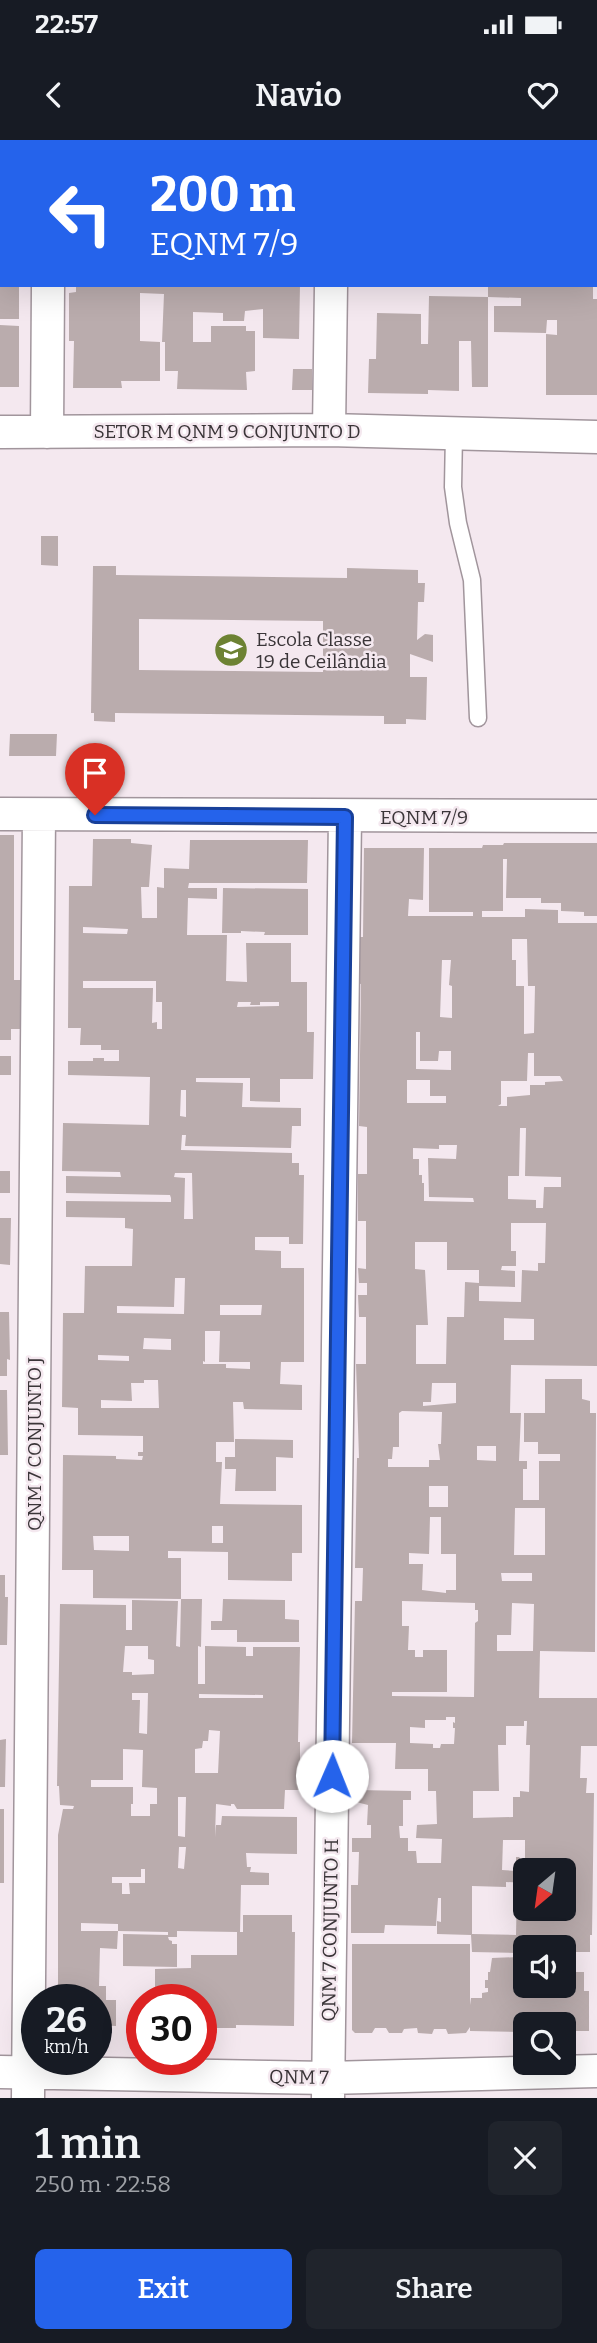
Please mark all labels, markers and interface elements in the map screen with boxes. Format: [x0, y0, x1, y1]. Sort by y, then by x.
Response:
text: 22:57 [35, 9, 98, 40]
icon: back [35, 76, 73, 114]
text: Navio [255, 76, 342, 114]
icon: heart [524, 76, 562, 114]
text: 200 m [150, 165, 295, 224]
icon: left [35, 168, 126, 259]
text: EQNM 7/9 [150, 225, 298, 263]
street label: SETOR M QNM 9 CONJUNTO D [93, 420, 361, 443]
place label: Escola Classe 19 de Ceilândia [256, 628, 387, 673]
school or university icon: Escola Classe 19 de Ceilândia [212, 631, 250, 669]
pin [65, 743, 125, 815]
icon: arrive [76, 754, 114, 792]
street label: EQNM 7/9 [380, 806, 468, 829]
street label: QNM 7 CONJUNTO J [23, 1357, 46, 1531]
position arrow [295, 1739, 369, 1813]
street label: QNM 7 CONJUNTO H [317, 1838, 343, 2022]
north arrow [513, 1858, 576, 1922]
map controls [513, 1858, 576, 2075]
button: sound [513, 1935, 576, 1998]
speed limit sign: 30 [126, 1984, 217, 2075]
text: 26 [46, 1999, 87, 2041]
button: search [513, 2012, 576, 2075]
text: km/h [44, 2036, 89, 2058]
street label: QNM 7 [269, 2065, 329, 2089]
text: 1 min [35, 2119, 141, 2169]
button: close [488, 2121, 562, 2195]
text: 250 m · 22:58 [35, 2170, 171, 2198]
button: Exit [35, 2249, 292, 2329]
button: Share [306, 2249, 562, 2329]

